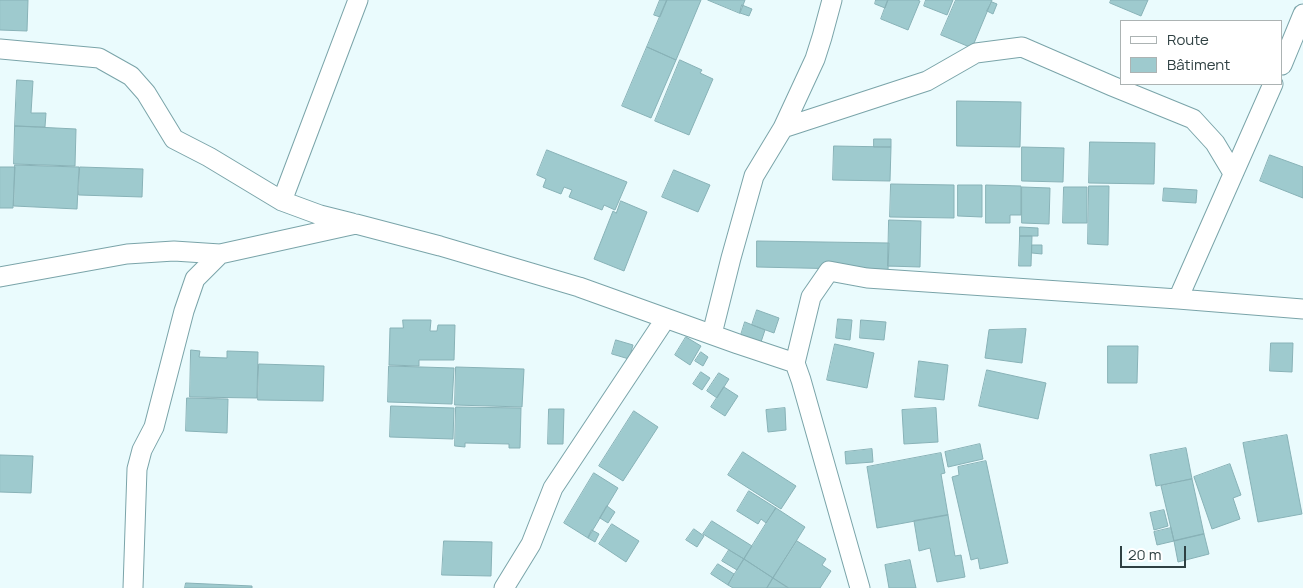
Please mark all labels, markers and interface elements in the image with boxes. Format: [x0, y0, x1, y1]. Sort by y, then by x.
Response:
legend [1120, 20, 1283, 85]
text: Route [1167, 29, 1209, 50]
text: Bâtiment [1167, 54, 1230, 75]
scale bar [1123, 536, 1189, 568]
text: 20 m [1128, 544, 1161, 565]

